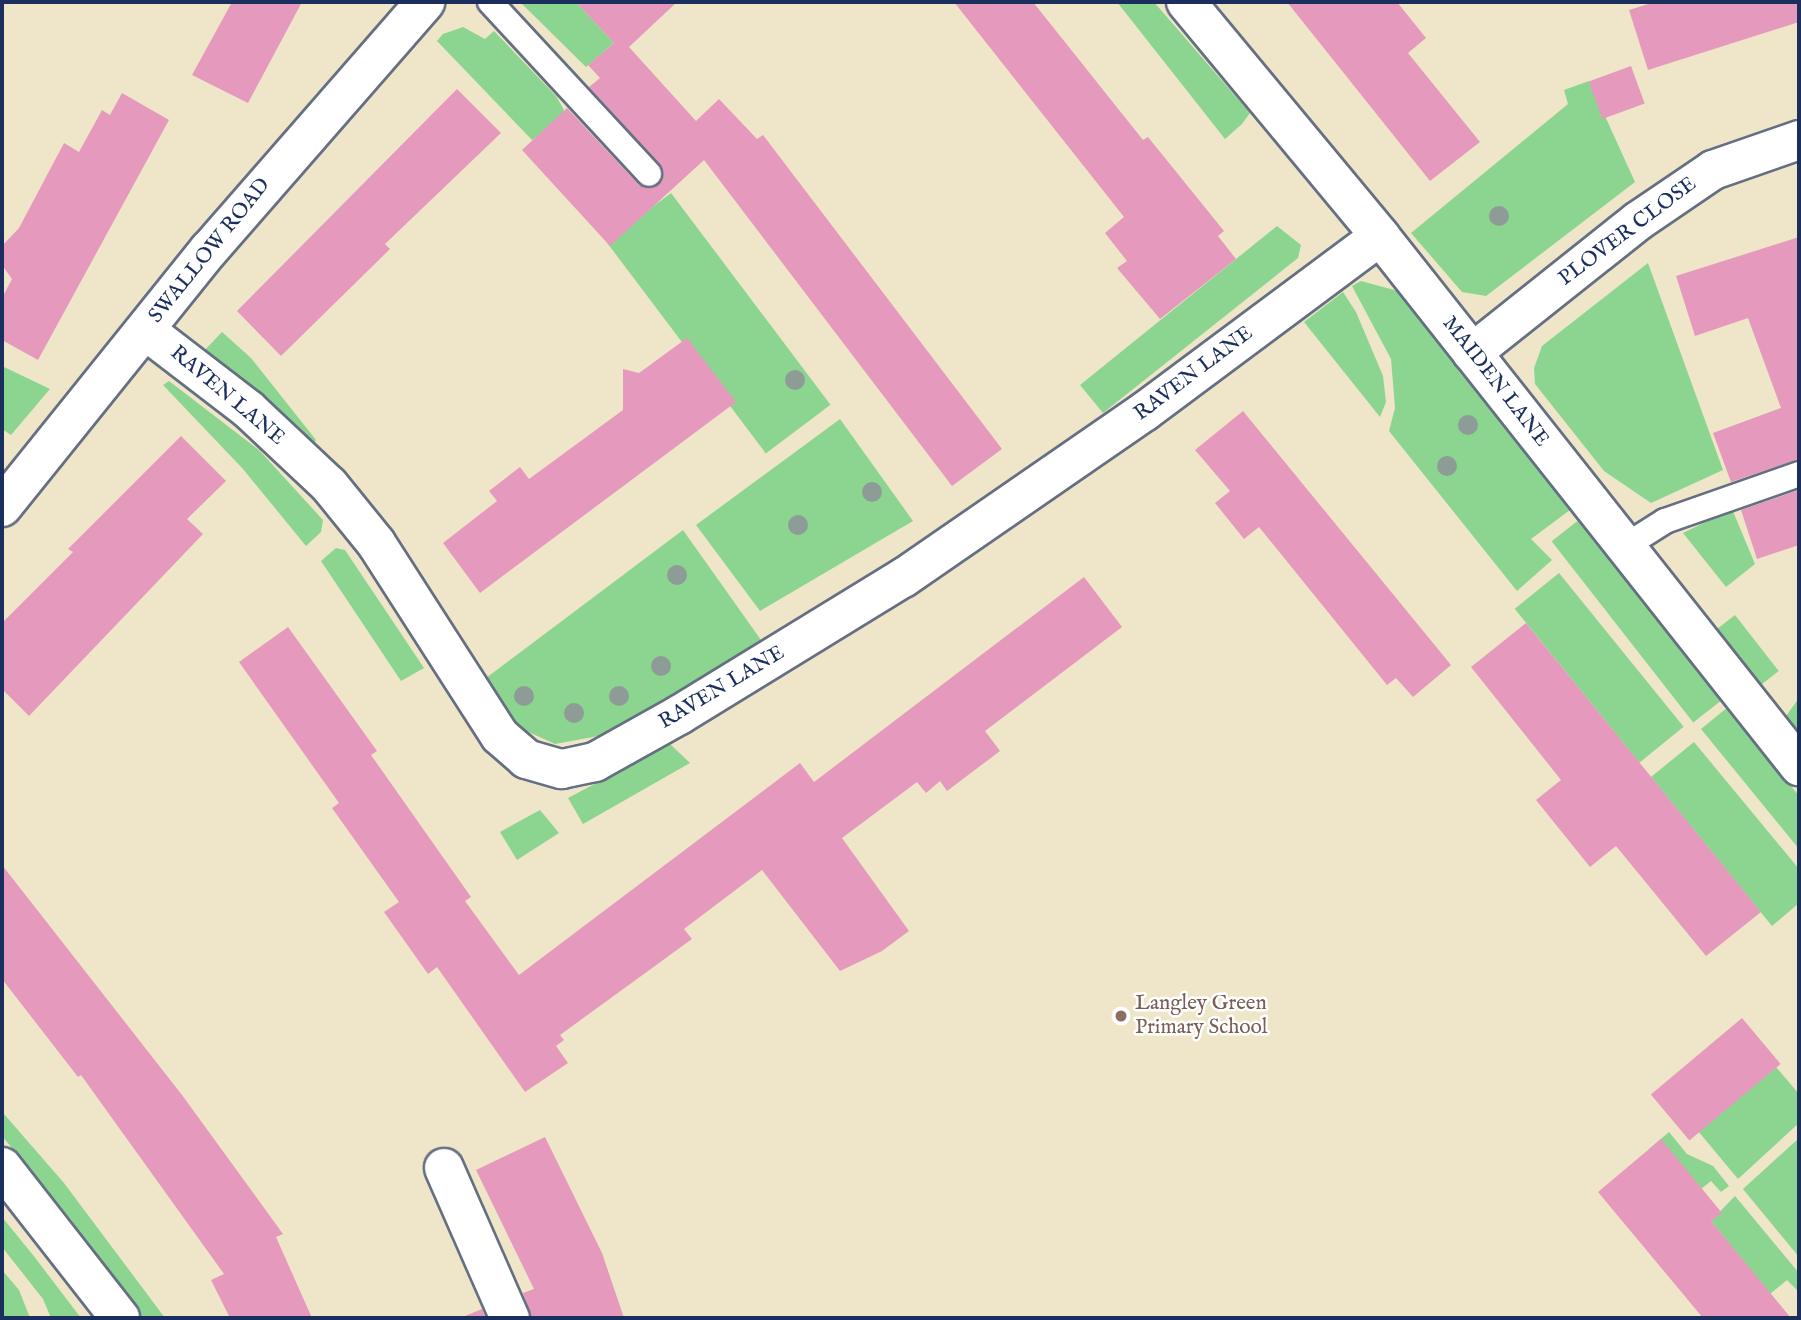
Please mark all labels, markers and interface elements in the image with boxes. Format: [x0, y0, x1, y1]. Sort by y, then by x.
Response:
street label: PLOVER CLOSE [1554, 172, 1702, 292]
street label: SWALLOW ROAD [144, 173, 276, 329]
street label: MAIDEN LANE [1436, 312, 1554, 452]
street label: RAVEN LANE [1130, 321, 1258, 427]
street label: RAVEN LANE [165, 341, 289, 451]
street label: RAVEN LANE [655, 641, 789, 735]
place label: Langley Green Primary School [1135, 991, 1268, 1041]
marker: Langley Green Primary School [1113, 1008, 1129, 1024]

